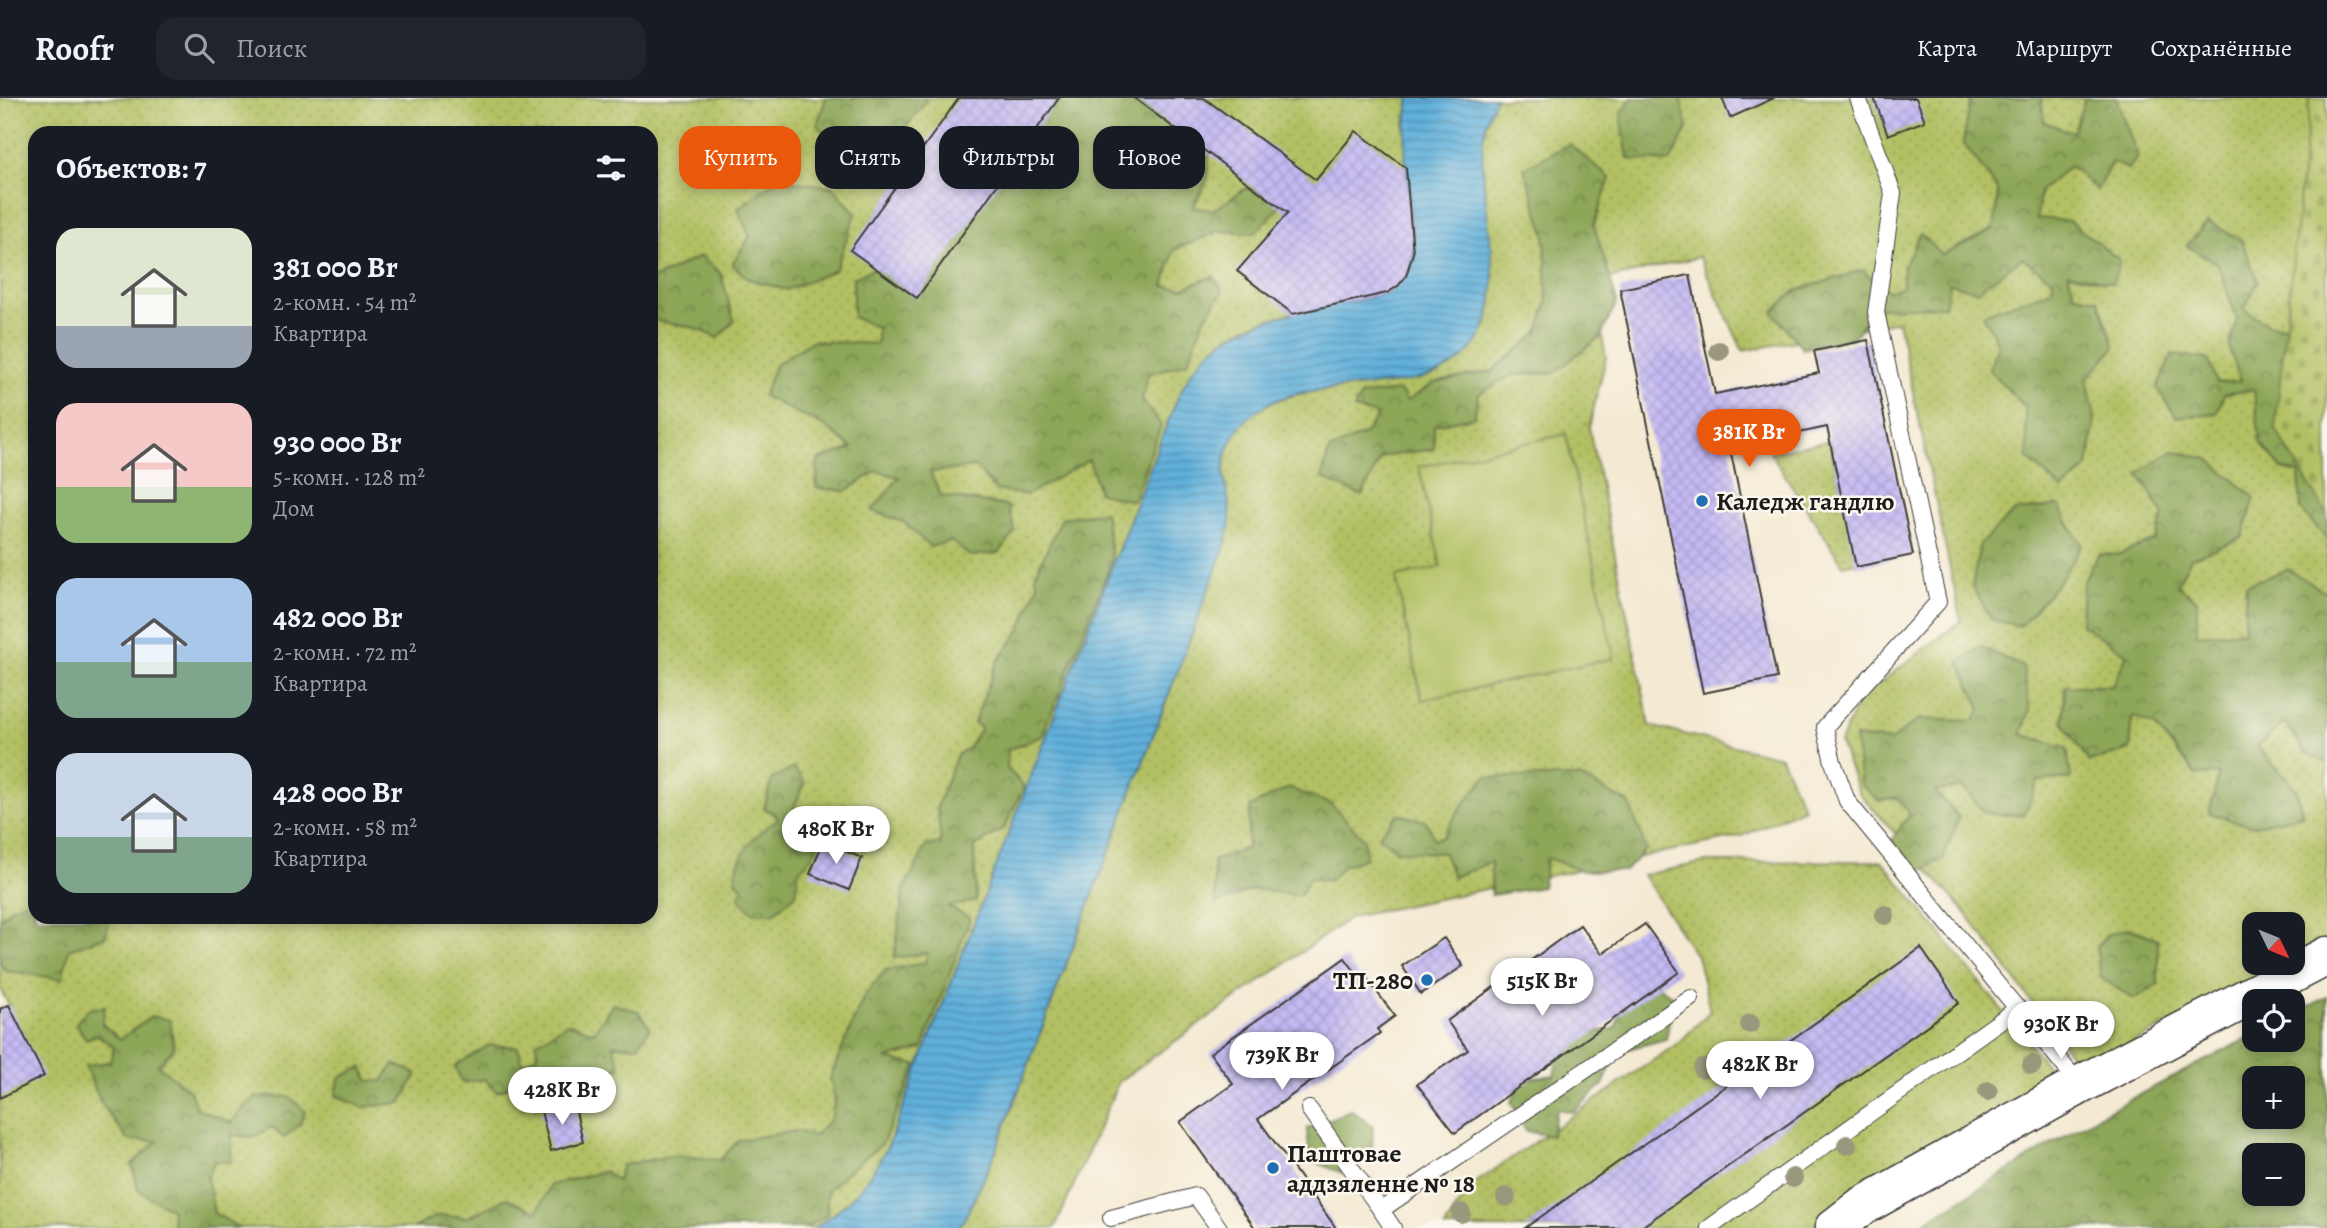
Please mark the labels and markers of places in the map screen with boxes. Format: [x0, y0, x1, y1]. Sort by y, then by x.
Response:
pin: 381K Br [1684, 410, 1814, 469]
place label: Каледж гандлю [1716, 484, 1894, 519]
marker: Каледж гандлю [1694, 493, 1710, 509]
pin: 480K Br [771, 806, 901, 866]
pin: 515K Br [1477, 958, 1607, 1018]
place label: ТП-280 [1333, 963, 1413, 998]
marker: ТП-280 [1419, 972, 1435, 988]
pin: 930K Br [1996, 1002, 2126, 1061]
pin: 739K Br [1217, 1032, 1347, 1092]
pin: 482K Br [1695, 1042, 1825, 1101]
pin: 428K Br [497, 1068, 627, 1127]
place label: Паштовае аддзяленне № 18 [1287, 1136, 1475, 1201]
marker: Паштовае аддзяленне № 18 [1265, 1160, 1281, 1176]

